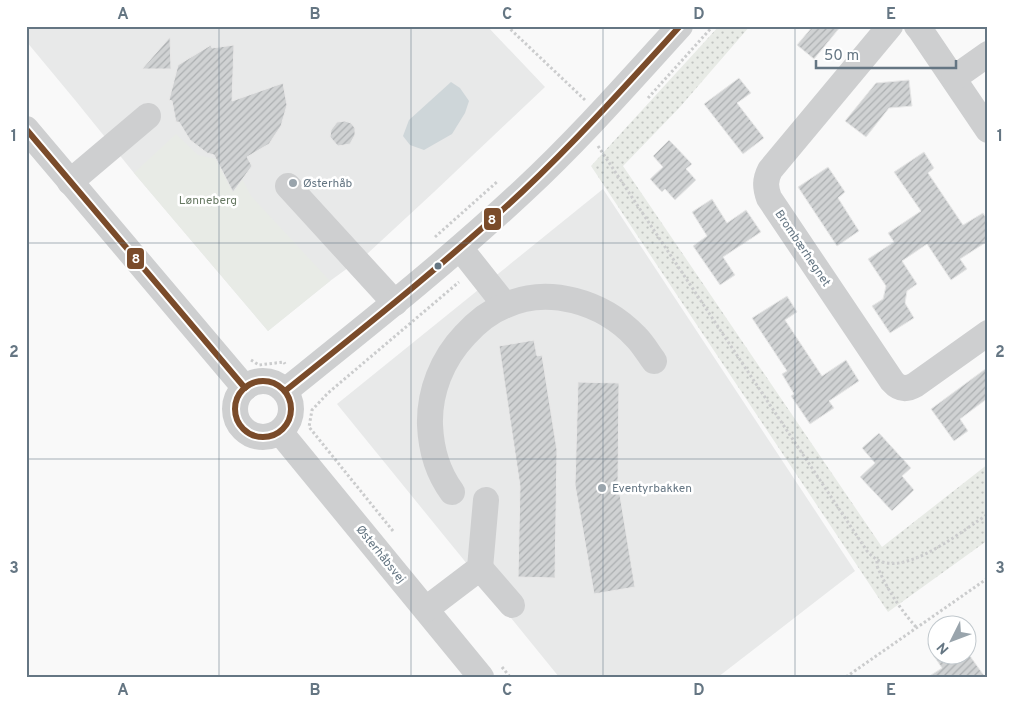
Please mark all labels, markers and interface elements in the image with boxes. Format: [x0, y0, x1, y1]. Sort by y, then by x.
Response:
text: A [117, 5, 129, 25]
text: B [309, 5, 321, 25]
text: C [502, 5, 512, 25]
text: D [693, 5, 705, 25]
text: E [886, 5, 896, 25]
scale bar [816, 38, 956, 70]
text: 50 m [824, 47, 859, 66]
text: 1 [11, 127, 17, 147]
text: 1 [997, 127, 1003, 147]
place label: Østerhåb [303, 176, 353, 192]
marker: Østerhåb [287, 177, 299, 189]
park label: Lønneberg [179, 193, 237, 209]
line badge: 8 [483, 207, 502, 231]
street label: Brombærhegnet [771, 207, 834, 290]
text: 8 [488, 212, 496, 229]
line badge: 8 [126, 247, 145, 270]
text: 8 [132, 251, 140, 268]
unlabelled marker [433, 261, 443, 271]
text: 2 [9, 343, 19, 363]
text: 2 [995, 343, 1005, 363]
place label: Eventyrbakken [612, 481, 692, 497]
marker: Eventyrbakken [596, 482, 608, 494]
street label: Østerhåbsvej [352, 522, 409, 587]
text: 3 [9, 559, 19, 579]
text: 3 [995, 559, 1005, 579]
north arrow [926, 616, 976, 666]
text: N [934, 638, 953, 657]
text: A [117, 681, 129, 701]
text: B [309, 681, 321, 701]
text: C [502, 681, 512, 701]
text: D [693, 681, 705, 701]
text: E [886, 681, 896, 701]

